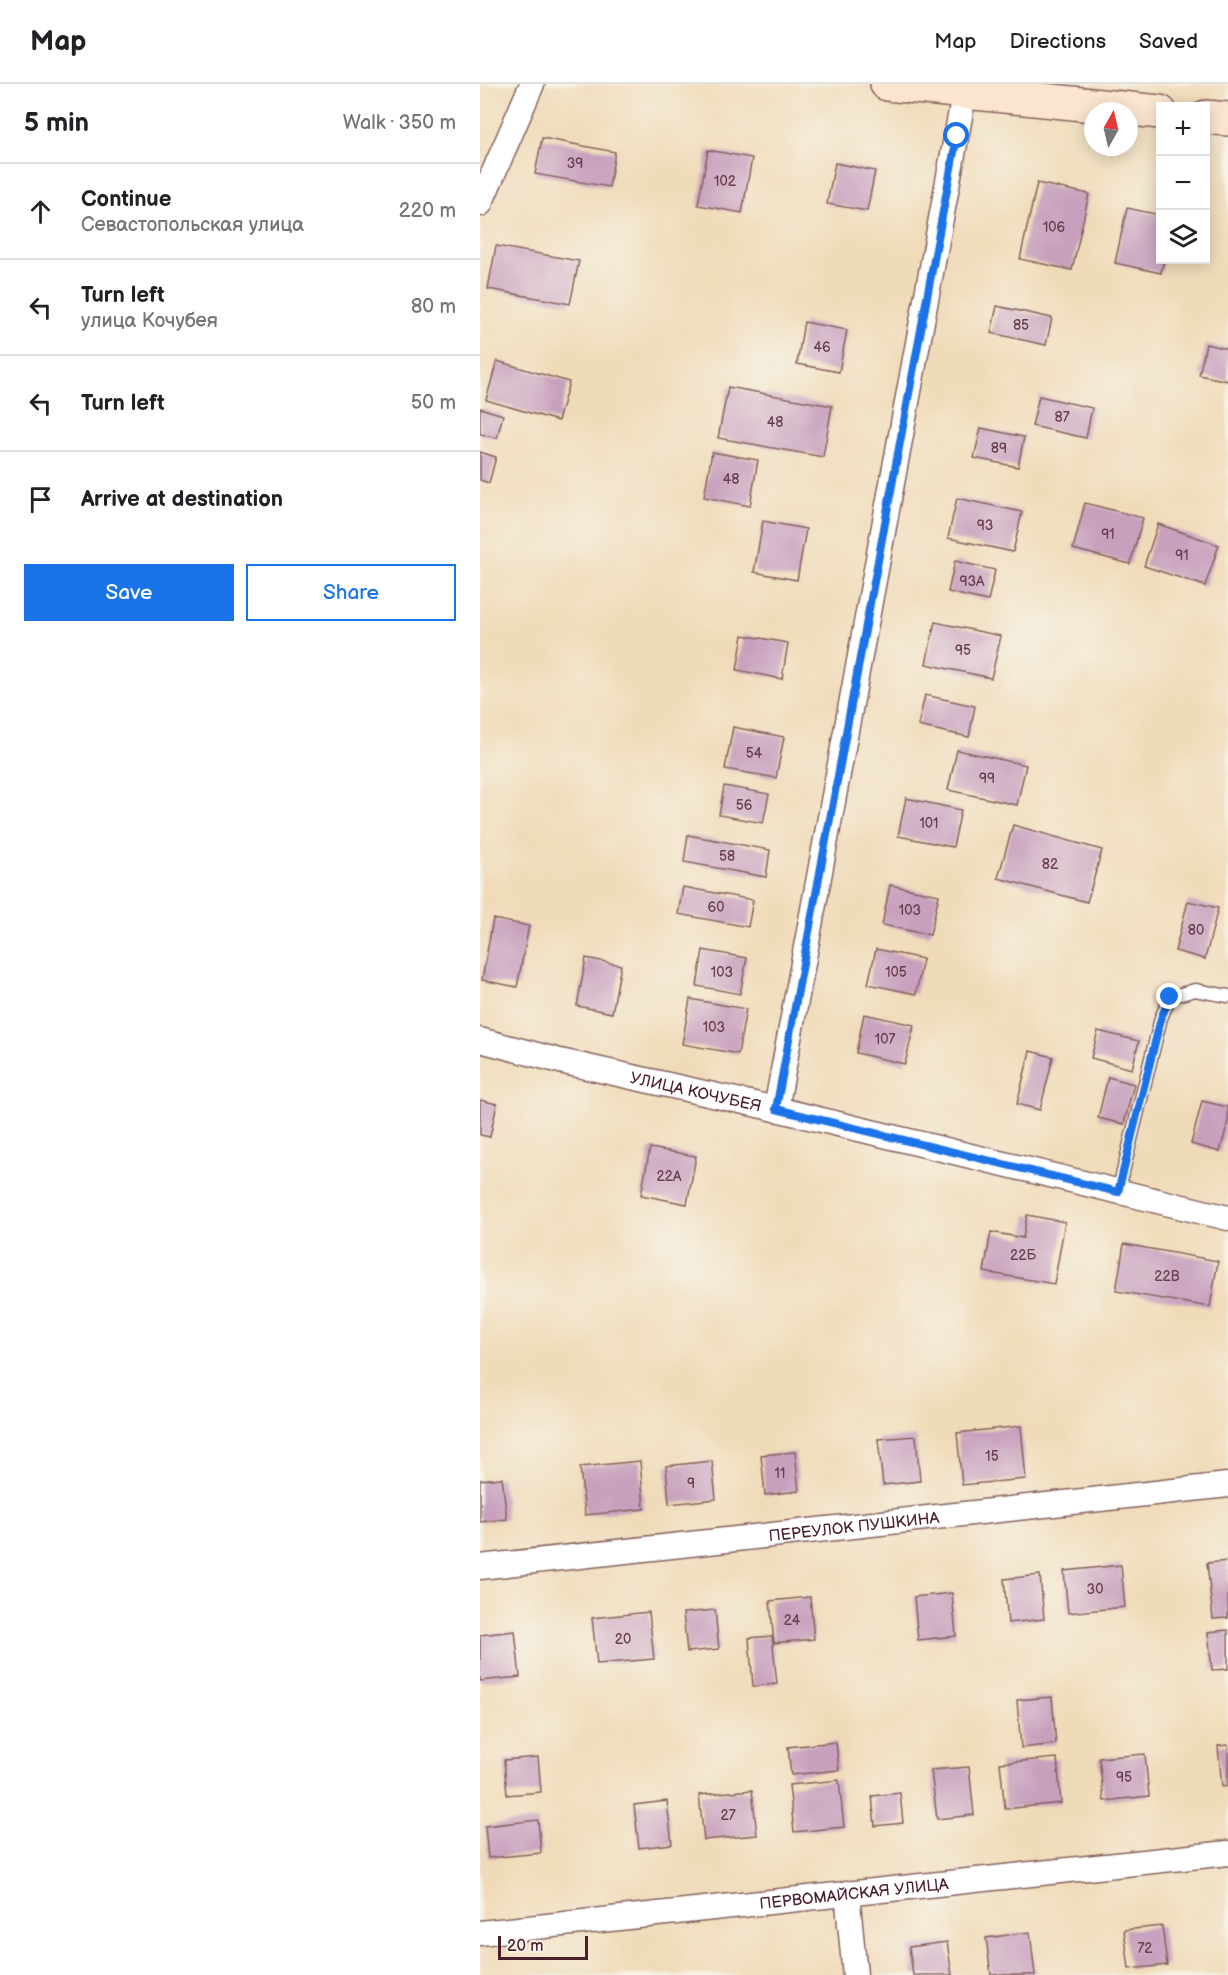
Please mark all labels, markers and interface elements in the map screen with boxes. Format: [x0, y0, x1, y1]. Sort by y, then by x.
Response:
text: Map [30, 25, 86, 58]
text: Map [934, 29, 977, 54]
text: Directions [1010, 29, 1106, 54]
text: Saved [1139, 29, 1198, 54]
north arrow [1084, 102, 1138, 156]
map controls [1156, 102, 1210, 264]
button: + [1156, 102, 1210, 156]
text: 5 min [24, 108, 89, 139]
text: Walk · 350 m [343, 111, 456, 135]
route start [943, 122, 969, 148]
house number: 39 [567, 155, 583, 172]
button: − [1156, 156, 1210, 210]
house number: 102 [714, 173, 737, 190]
text: Continue [81, 186, 171, 213]
icon: ahead [24, 195, 57, 228]
text: 220 m [399, 199, 456, 223]
button: layers [1156, 210, 1210, 264]
text: Севастопольская улица [81, 213, 304, 237]
house number: 106 [1043, 219, 1066, 236]
text: Turn left [81, 282, 165, 309]
icon: left [24, 291, 57, 324]
text: 80 m [411, 295, 456, 319]
text: улица Кочубея [81, 309, 218, 333]
house number: 85 [1013, 317, 1029, 334]
house number: 46 [813, 339, 831, 356]
icon: left [24, 387, 57, 420]
text: Turn left [81, 390, 165, 417]
text: 50 m [411, 391, 456, 415]
house number: 87 [1054, 409, 1070, 426]
house number: 48 [767, 414, 783, 431]
house number: 89 [991, 440, 1007, 457]
house number: 48 [723, 471, 739, 488]
icon: arrive [24, 483, 57, 516]
text: Arrive at destination [81, 486, 283, 513]
house number: 93 [977, 517, 993, 534]
house number: 91 [1101, 526, 1115, 543]
house number: 91 [1175, 547, 1189, 564]
button: Save [24, 564, 234, 621]
button: Share [246, 564, 456, 621]
house number: 93А [959, 573, 985, 590]
house number: 95 [955, 642, 971, 659]
house number: 54 [746, 745, 763, 762]
house number: 99 [979, 770, 995, 787]
house number: 56 [736, 797, 753, 814]
house number: 101 [919, 815, 939, 832]
house number: 58 [719, 848, 735, 865]
house number: 82 [1042, 856, 1059, 873]
house number: 60 [708, 899, 724, 916]
house number: 103 [899, 902, 921, 919]
house number: 80 [1188, 922, 1204, 939]
house number: 103 [711, 964, 733, 981]
house number: 105 [885, 964, 907, 981]
route end [1156, 983, 1182, 1009]
house number: 103 [703, 1019, 725, 1036]
house number: 107 [875, 1031, 895, 1048]
street label: УЛИЦА КОЧУБЕЯ [628, 1069, 763, 1116]
house number: 22А [656, 1168, 682, 1185]
house number: 22Б [1010, 1247, 1036, 1264]
house number: 22В [1154, 1268, 1180, 1285]
house number: 15 [985, 1448, 999, 1465]
house number: 11 [775, 1465, 785, 1482]
house number: 9 [687, 1475, 695, 1492]
street label: ПЕРЕУЛОК ПУШКИНА [768, 1509, 940, 1546]
house number: 30 [1087, 1581, 1103, 1598]
house number: 24 [784, 1612, 801, 1629]
house number: 20 [615, 1631, 631, 1648]
house number: 95 [1116, 1769, 1132, 1786]
house number: 27 [720, 1807, 736, 1824]
street label: ПЕРВОМАЙСКАЯ УЛИЦА [759, 1875, 950, 1914]
scale bar [498, 1933, 588, 1960]
text: 20 m [507, 1937, 543, 1956]
house number: 72 [1137, 1940, 1153, 1957]

